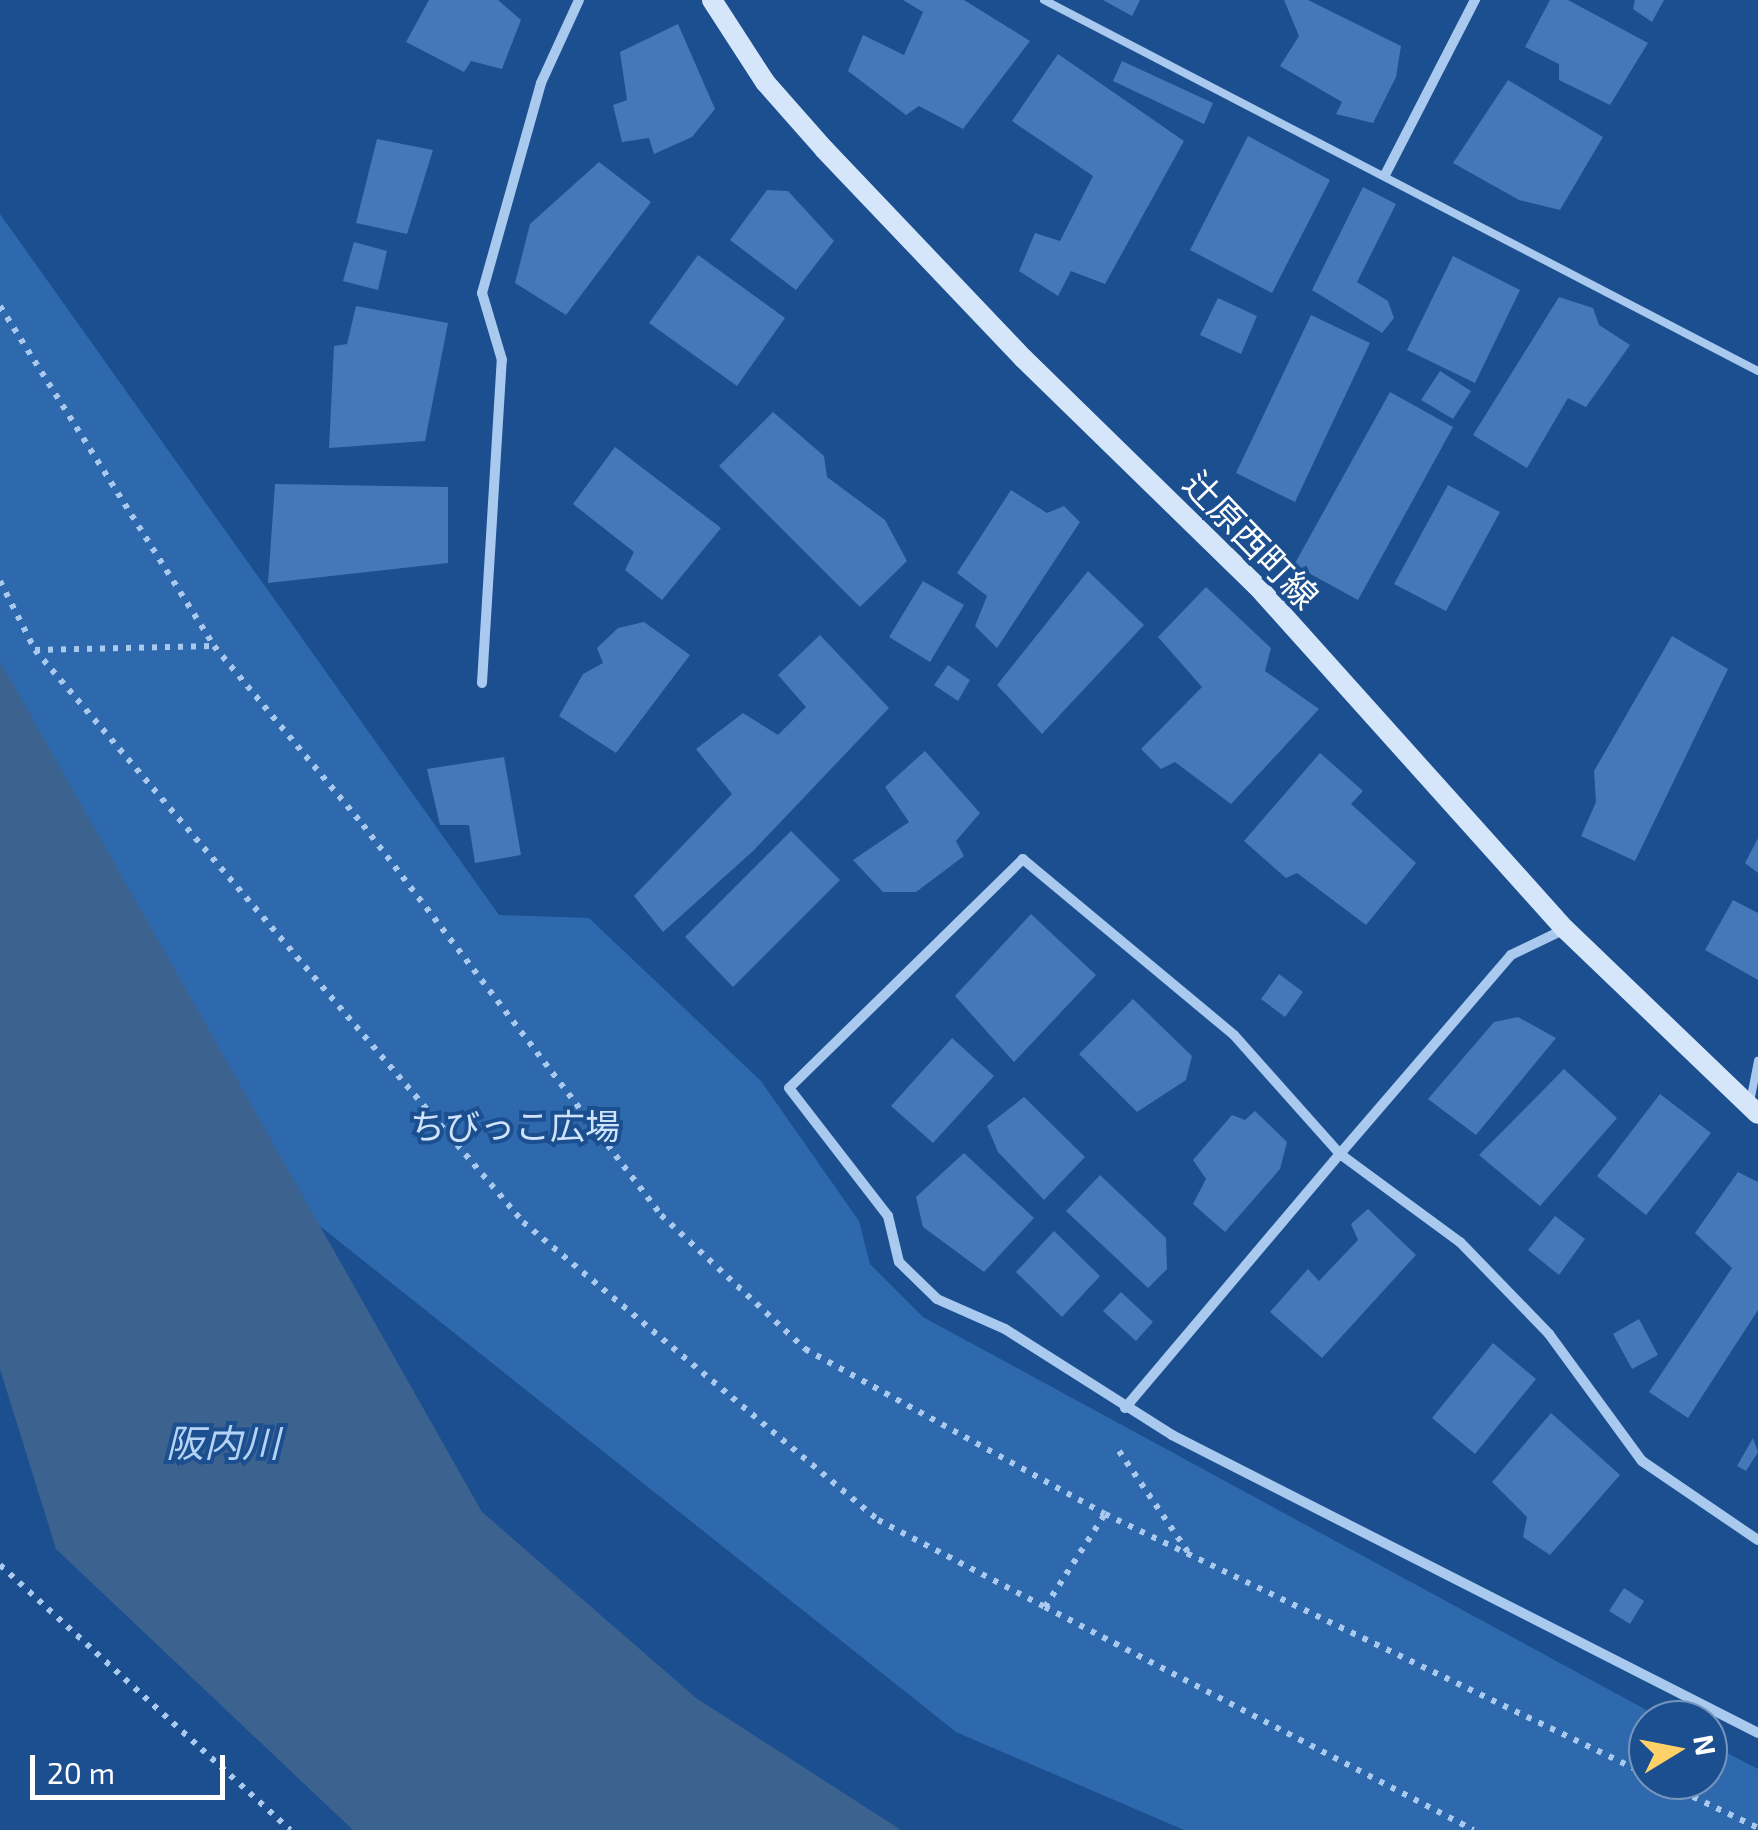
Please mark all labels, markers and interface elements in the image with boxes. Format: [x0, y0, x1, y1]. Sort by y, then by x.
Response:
street label: 辻原西町線 [1176, 461, 1328, 617]
park label: ちびっこ広場 [410, 1104, 620, 1146]
water label: 阪内川 [166, 1420, 280, 1466]
north arrow [1628, 1700, 1728, 1800]
text: N [1687, 1732, 1724, 1758]
scale bar [35, 1735, 230, 1797]
text: 20 m [47, 1754, 115, 1790]

